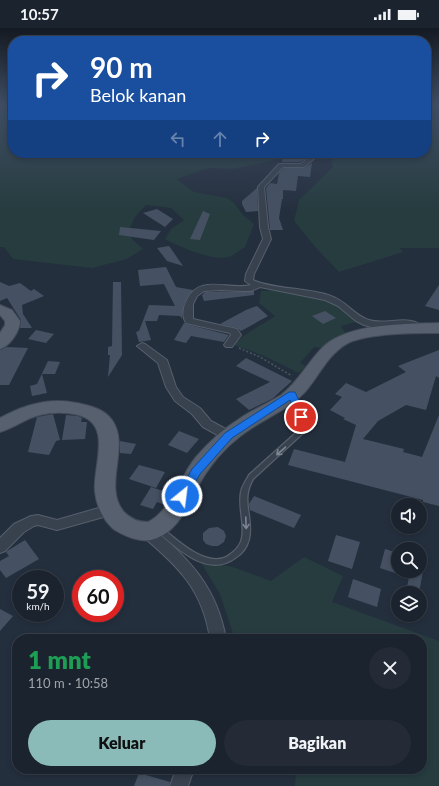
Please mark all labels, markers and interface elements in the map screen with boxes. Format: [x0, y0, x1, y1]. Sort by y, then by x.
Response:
text: 10:57 [20, 5, 59, 23]
text: 90 m [90, 50, 153, 84]
icon: right [24, 52, 76, 104]
text: Belok kanan [90, 84, 186, 106]
icon: left [167, 128, 189, 150]
icon: ahead [209, 128, 231, 150]
icon: right [251, 128, 273, 150]
pin [284, 400, 318, 434]
icon: arrive [290, 406, 312, 428]
one-way arrow [276, 446, 286, 455]
position arrow [161, 475, 203, 517]
map controls [391, 498, 427, 622]
button: sound [391, 498, 427, 534]
one-way arrow [243, 516, 250, 529]
button: search [391, 542, 427, 578]
speed limit sign: 60 [72, 570, 124, 622]
text: 59 [26, 579, 50, 603]
button: layers [391, 586, 427, 622]
text: km/h [26, 600, 50, 612]
text: 1 mnt [28, 645, 91, 674]
button: close [369, 647, 411, 689]
text: 110 m · 10:58 [28, 675, 108, 691]
button: Keluar [28, 720, 216, 766]
button: Bagikan [224, 720, 411, 766]

